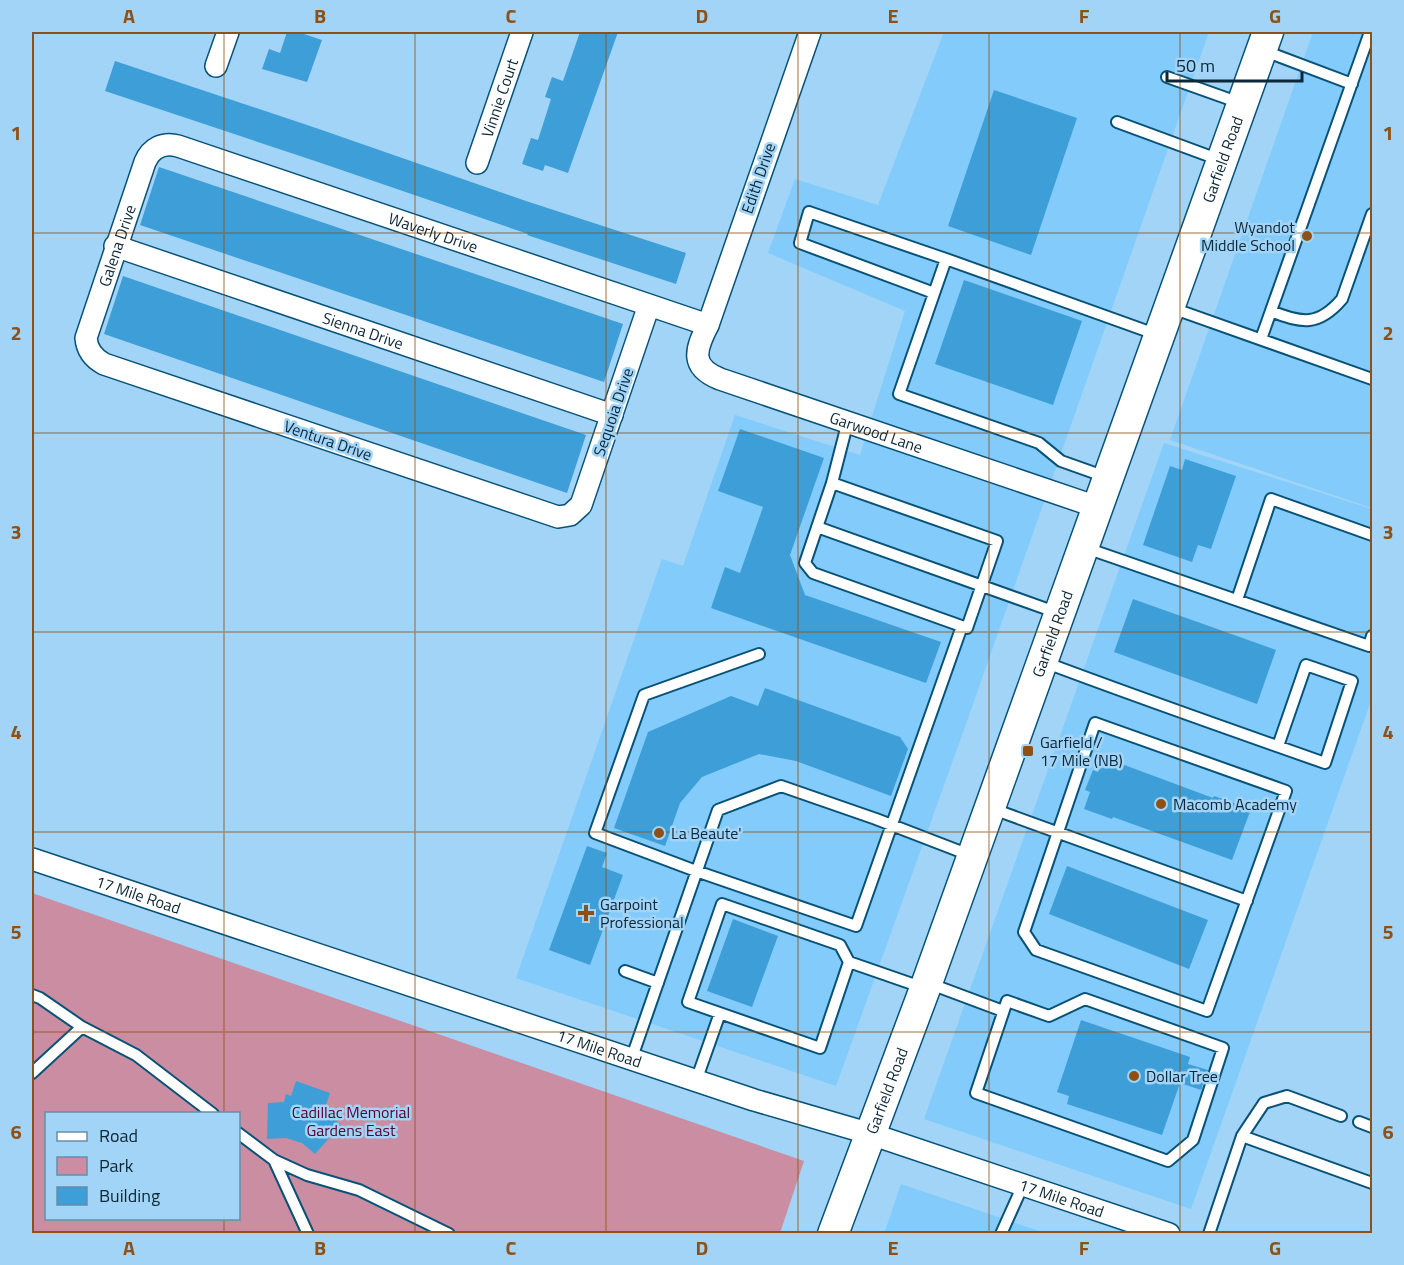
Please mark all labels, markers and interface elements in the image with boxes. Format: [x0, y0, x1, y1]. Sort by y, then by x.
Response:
text: A [123, 0, 135, 31]
text: B [314, 0, 326, 31]
text: C [506, 0, 517, 31]
text: D [696, 0, 708, 31]
text: E [887, 0, 899, 31]
text: F [1079, 0, 1090, 31]
text: G [1269, 0, 1281, 31]
scale bar [1167, 45, 1302, 83]
text: 50 m [1176, 52, 1215, 79]
street label: Vinnie Court [475, 55, 524, 140]
street label: Garfield Road [1196, 113, 1249, 206]
text: 1 [10, 117, 22, 148]
text: 1 [1382, 117, 1394, 148]
street label: Edith Drive [735, 139, 781, 217]
street label: Galena Drive [92, 201, 142, 290]
street label: Waverly Drive [385, 206, 481, 258]
place label: Wyandot Middle School [1201, 215, 1295, 257]
marker: Wyandot Middle School [1300, 229, 1314, 243]
street label: Sienna Drive [319, 305, 407, 355]
text: 2 [10, 317, 22, 348]
text: 2 [1382, 317, 1394, 348]
street label: Sequoia Drive [587, 365, 639, 459]
street label: Garwood Lane [827, 405, 926, 459]
street label: Ventura Drive [281, 414, 375, 466]
text: 3 [10, 516, 22, 547]
text: 3 [1382, 516, 1394, 547]
street label: Garfield Road [1026, 587, 1079, 681]
text: 4 [10, 716, 22, 747]
text: 4 [1382, 716, 1394, 747]
place label: Garfield / 17 Mile (NB) [1040, 730, 1123, 772]
marker: Garfield / 17 Mile (NB) [1021, 744, 1035, 758]
place label: Macomb Academy [1173, 792, 1297, 816]
marker: Macomb Academy [1154, 797, 1168, 811]
place label: La Beaute' [671, 821, 741, 845]
marker: La Beaute' [652, 826, 666, 840]
street label: 17 Mile Road [92, 869, 184, 920]
place label: Garpoint Professional [600, 892, 684, 934]
marker: Garpoint Professional [577, 904, 595, 922]
text: 5 [10, 916, 22, 947]
text: 5 [1382, 916, 1394, 947]
street label: 17 Mile Road [553, 1023, 645, 1074]
street label: Garfield Road [860, 1044, 914, 1137]
place label: Dollar Tree [1146, 1064, 1218, 1088]
marker: Dollar Tree [1127, 1069, 1141, 1083]
park label: Cadillac Memorial Gardens East [292, 1100, 410, 1142]
legend [45, 1112, 240, 1220]
text: 6 [10, 1116, 22, 1147]
text: 6 [1382, 1116, 1394, 1147]
text: Road [99, 1122, 138, 1149]
text: Park [99, 1152, 134, 1179]
street label: 17 Mile Road [1016, 1173, 1107, 1223]
text: Building [99, 1182, 160, 1209]
text: A [123, 1232, 135, 1263]
text: B [314, 1232, 326, 1263]
text: C [506, 1232, 517, 1263]
text: D [696, 1232, 708, 1263]
text: E [887, 1232, 899, 1263]
text: F [1079, 1232, 1090, 1263]
text: G [1269, 1232, 1281, 1263]

